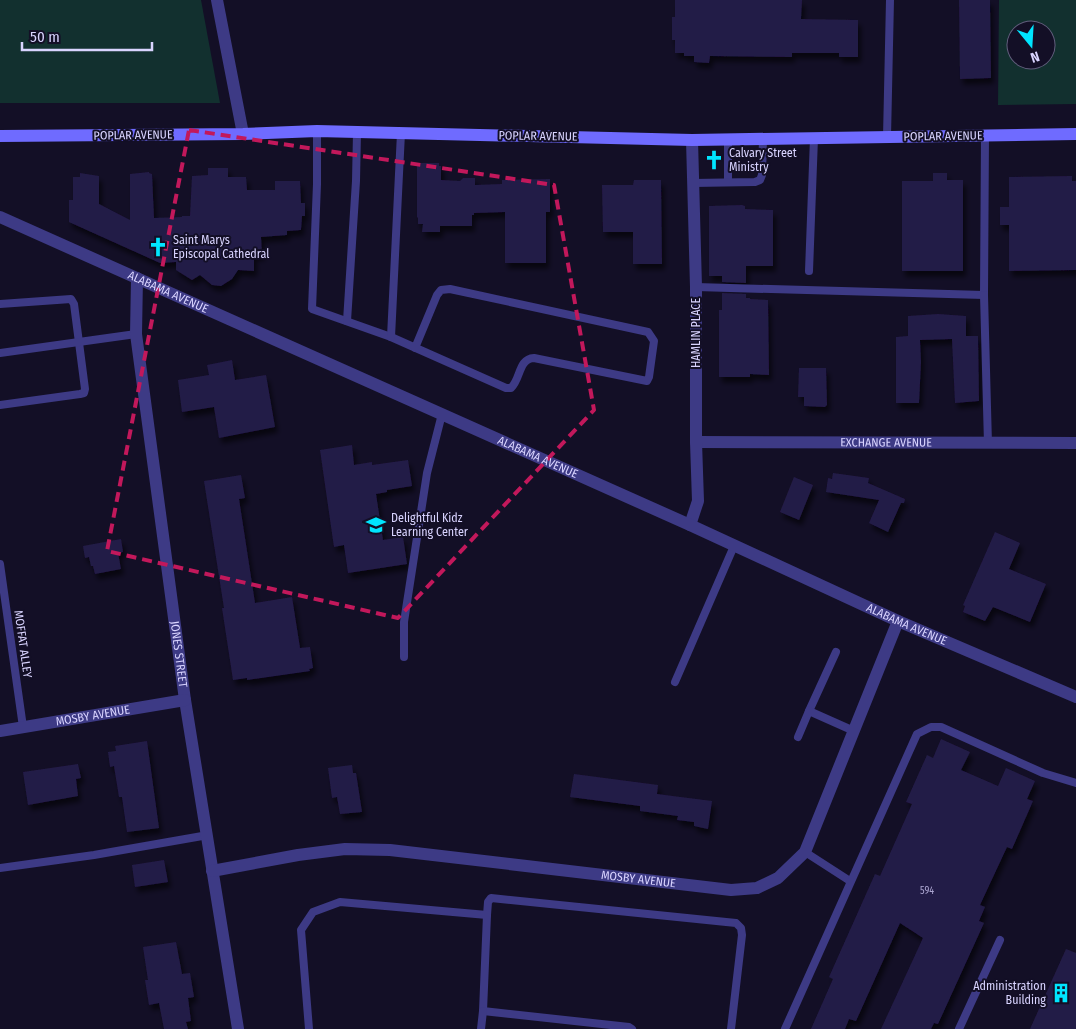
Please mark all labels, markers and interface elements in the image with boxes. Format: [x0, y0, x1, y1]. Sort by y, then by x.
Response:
scale bar [22, 20, 152, 52]
north arrow [1006, 20, 1056, 70]
text: 50 m [30, 28, 60, 46]
text: N [1028, 48, 1041, 66]
street label: POPLAR AVENUE [93, 127, 173, 143]
street label: POPLAR AVENUE [498, 128, 578, 144]
street label: POPLAR AVENUE [903, 128, 983, 144]
place label: Calvary Street Ministry [729, 146, 797, 174]
church icon: Calvary Street Ministry [703, 149, 725, 171]
place label: Saint Marys Episcopal Cathedral [173, 233, 270, 261]
church icon: Saint Marys Episcopal Cathedral [147, 236, 169, 258]
street label: ALABAMA AVENUE [126, 268, 211, 316]
street label: HAMLIN PLACE [689, 298, 703, 368]
street label: ALABAMA AVENUE [496, 433, 580, 481]
street label: EXCHANGE AVENUE [840, 435, 932, 450]
place label: Delightful Kidz Learning Center [391, 511, 469, 539]
school or university icon: Delightful Kidz Learning Center [365, 514, 387, 536]
street label: ALABAMA AVENUE [864, 600, 949, 648]
street label: MOFFAT ALLEY [11, 609, 35, 679]
street label: JONES STREET [167, 620, 190, 689]
street label: MOSBY AVENUE [55, 702, 131, 729]
street label: MOSBY AVENUE [600, 868, 677, 890]
house number: 594 [920, 885, 934, 897]
place label: Administration Building [973, 979, 1046, 1007]
building icon: Administration Building [1050, 982, 1072, 1004]

